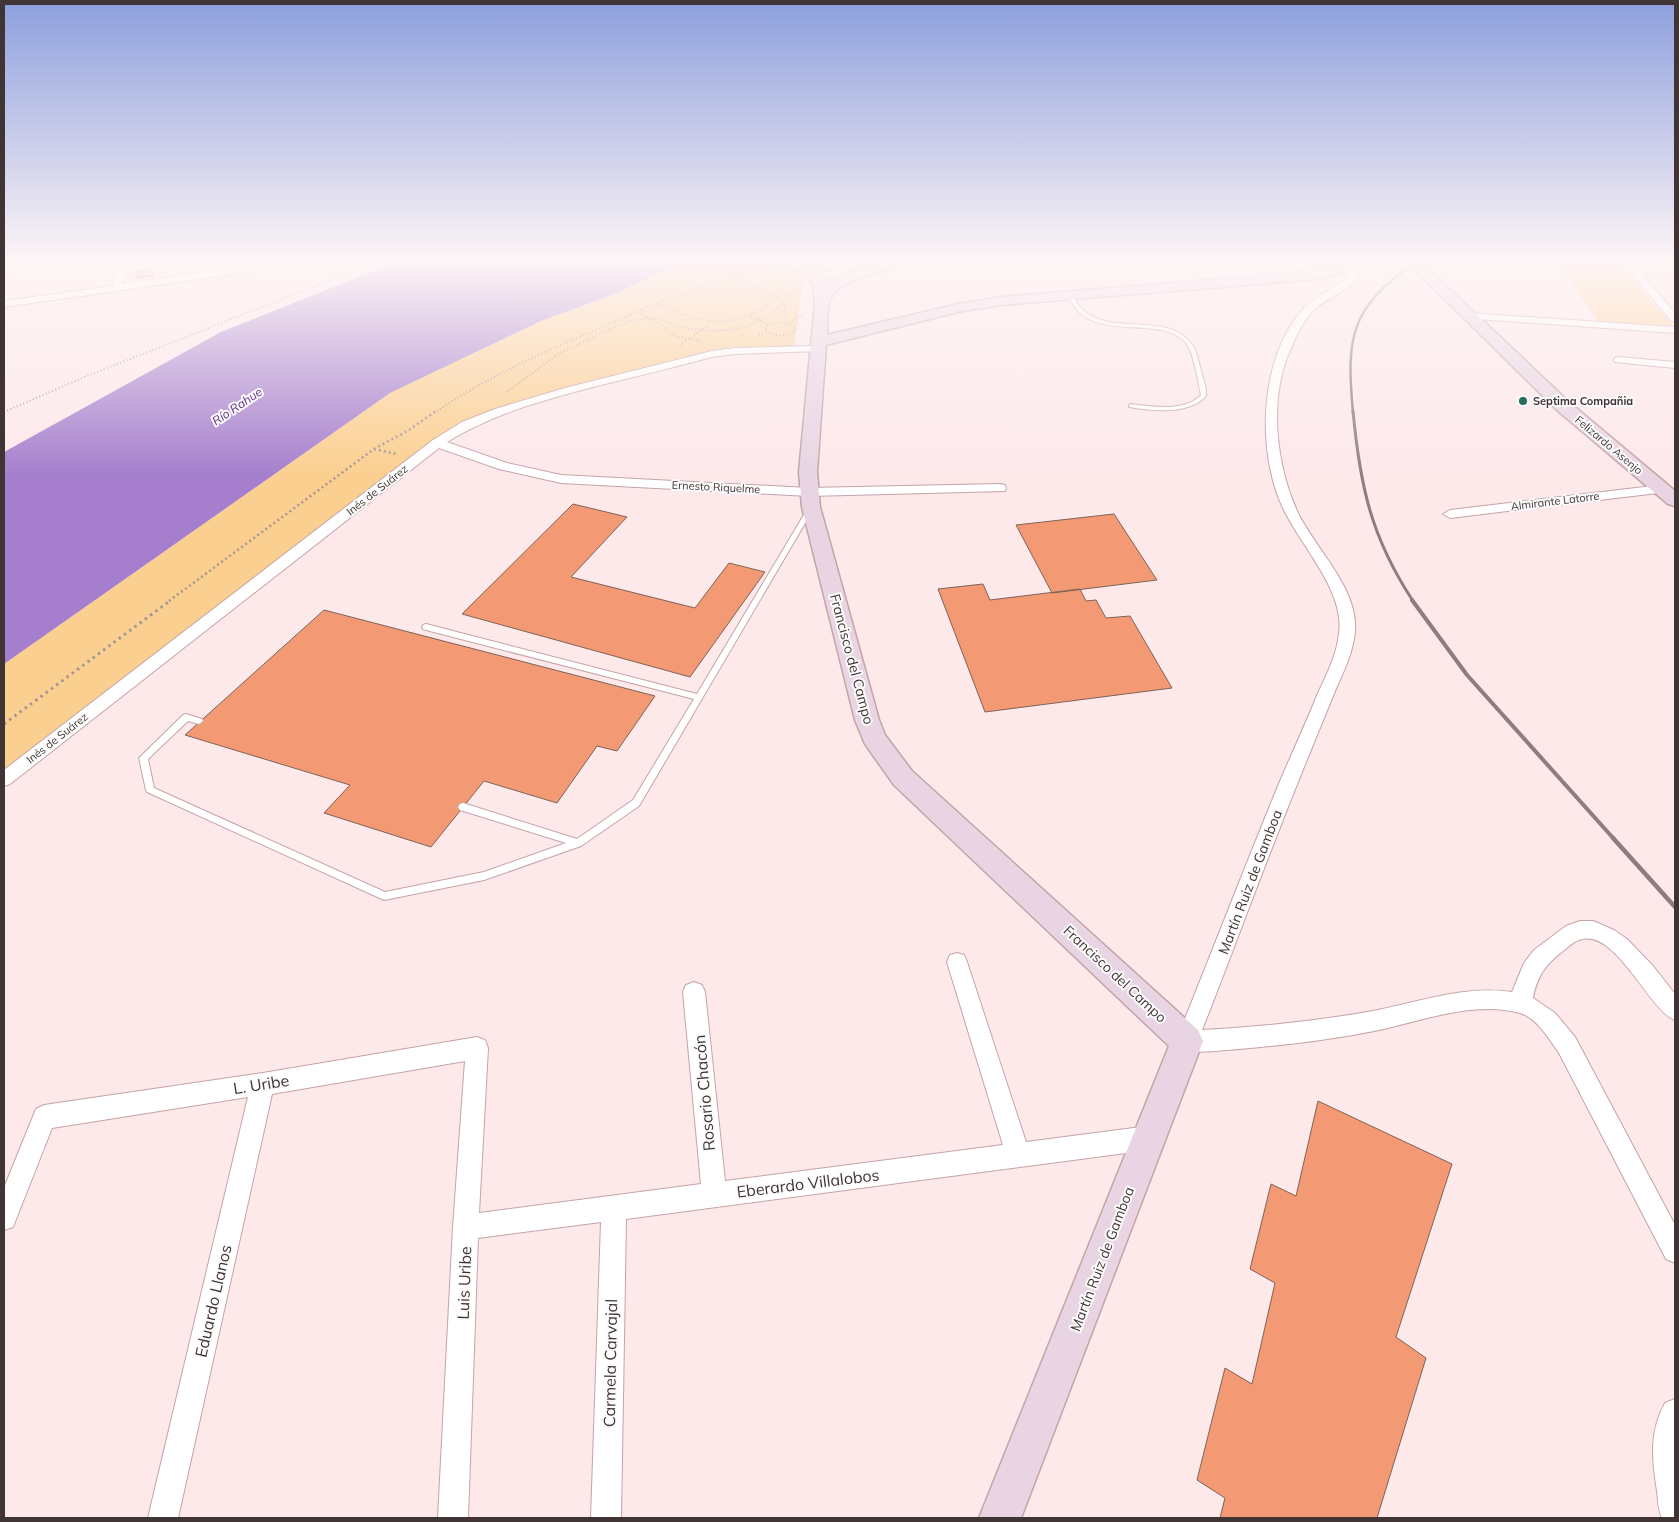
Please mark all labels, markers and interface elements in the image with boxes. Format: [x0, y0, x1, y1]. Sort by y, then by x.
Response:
water label: Río Rahue [209, 384, 265, 428]
place label: Septima Compañia [1533, 394, 1633, 408]
marker: Septima Compañia [1517, 395, 1529, 407]
street label: Felizardo Asenjo [1572, 413, 1646, 477]
street label: Inés de Suárez [343, 461, 411, 518]
street label: Ernesto Riquelme [671, 478, 761, 496]
street label: Almirante Latorre [1510, 489, 1600, 513]
street label: Francisco del Campo [826, 592, 878, 726]
street label: Inés de Suárez [23, 709, 91, 766]
street label: Martín Ruiz de Gamboa [1214, 807, 1286, 957]
street label: Francisco del Campo [1060, 922, 1170, 1026]
street label: Rosario Chacón [689, 1034, 719, 1152]
street label: L. Uribe [232, 1070, 290, 1098]
street label: Eberardo Villalobos [736, 1164, 880, 1202]
street label: Martín Ruiz de Gamboa [1066, 1184, 1138, 1334]
street label: Eduardo Llanos [190, 1243, 236, 1359]
street label: Luis Uribe [453, 1246, 475, 1320]
street label: Carmela Carvajal [599, 1299, 621, 1427]

